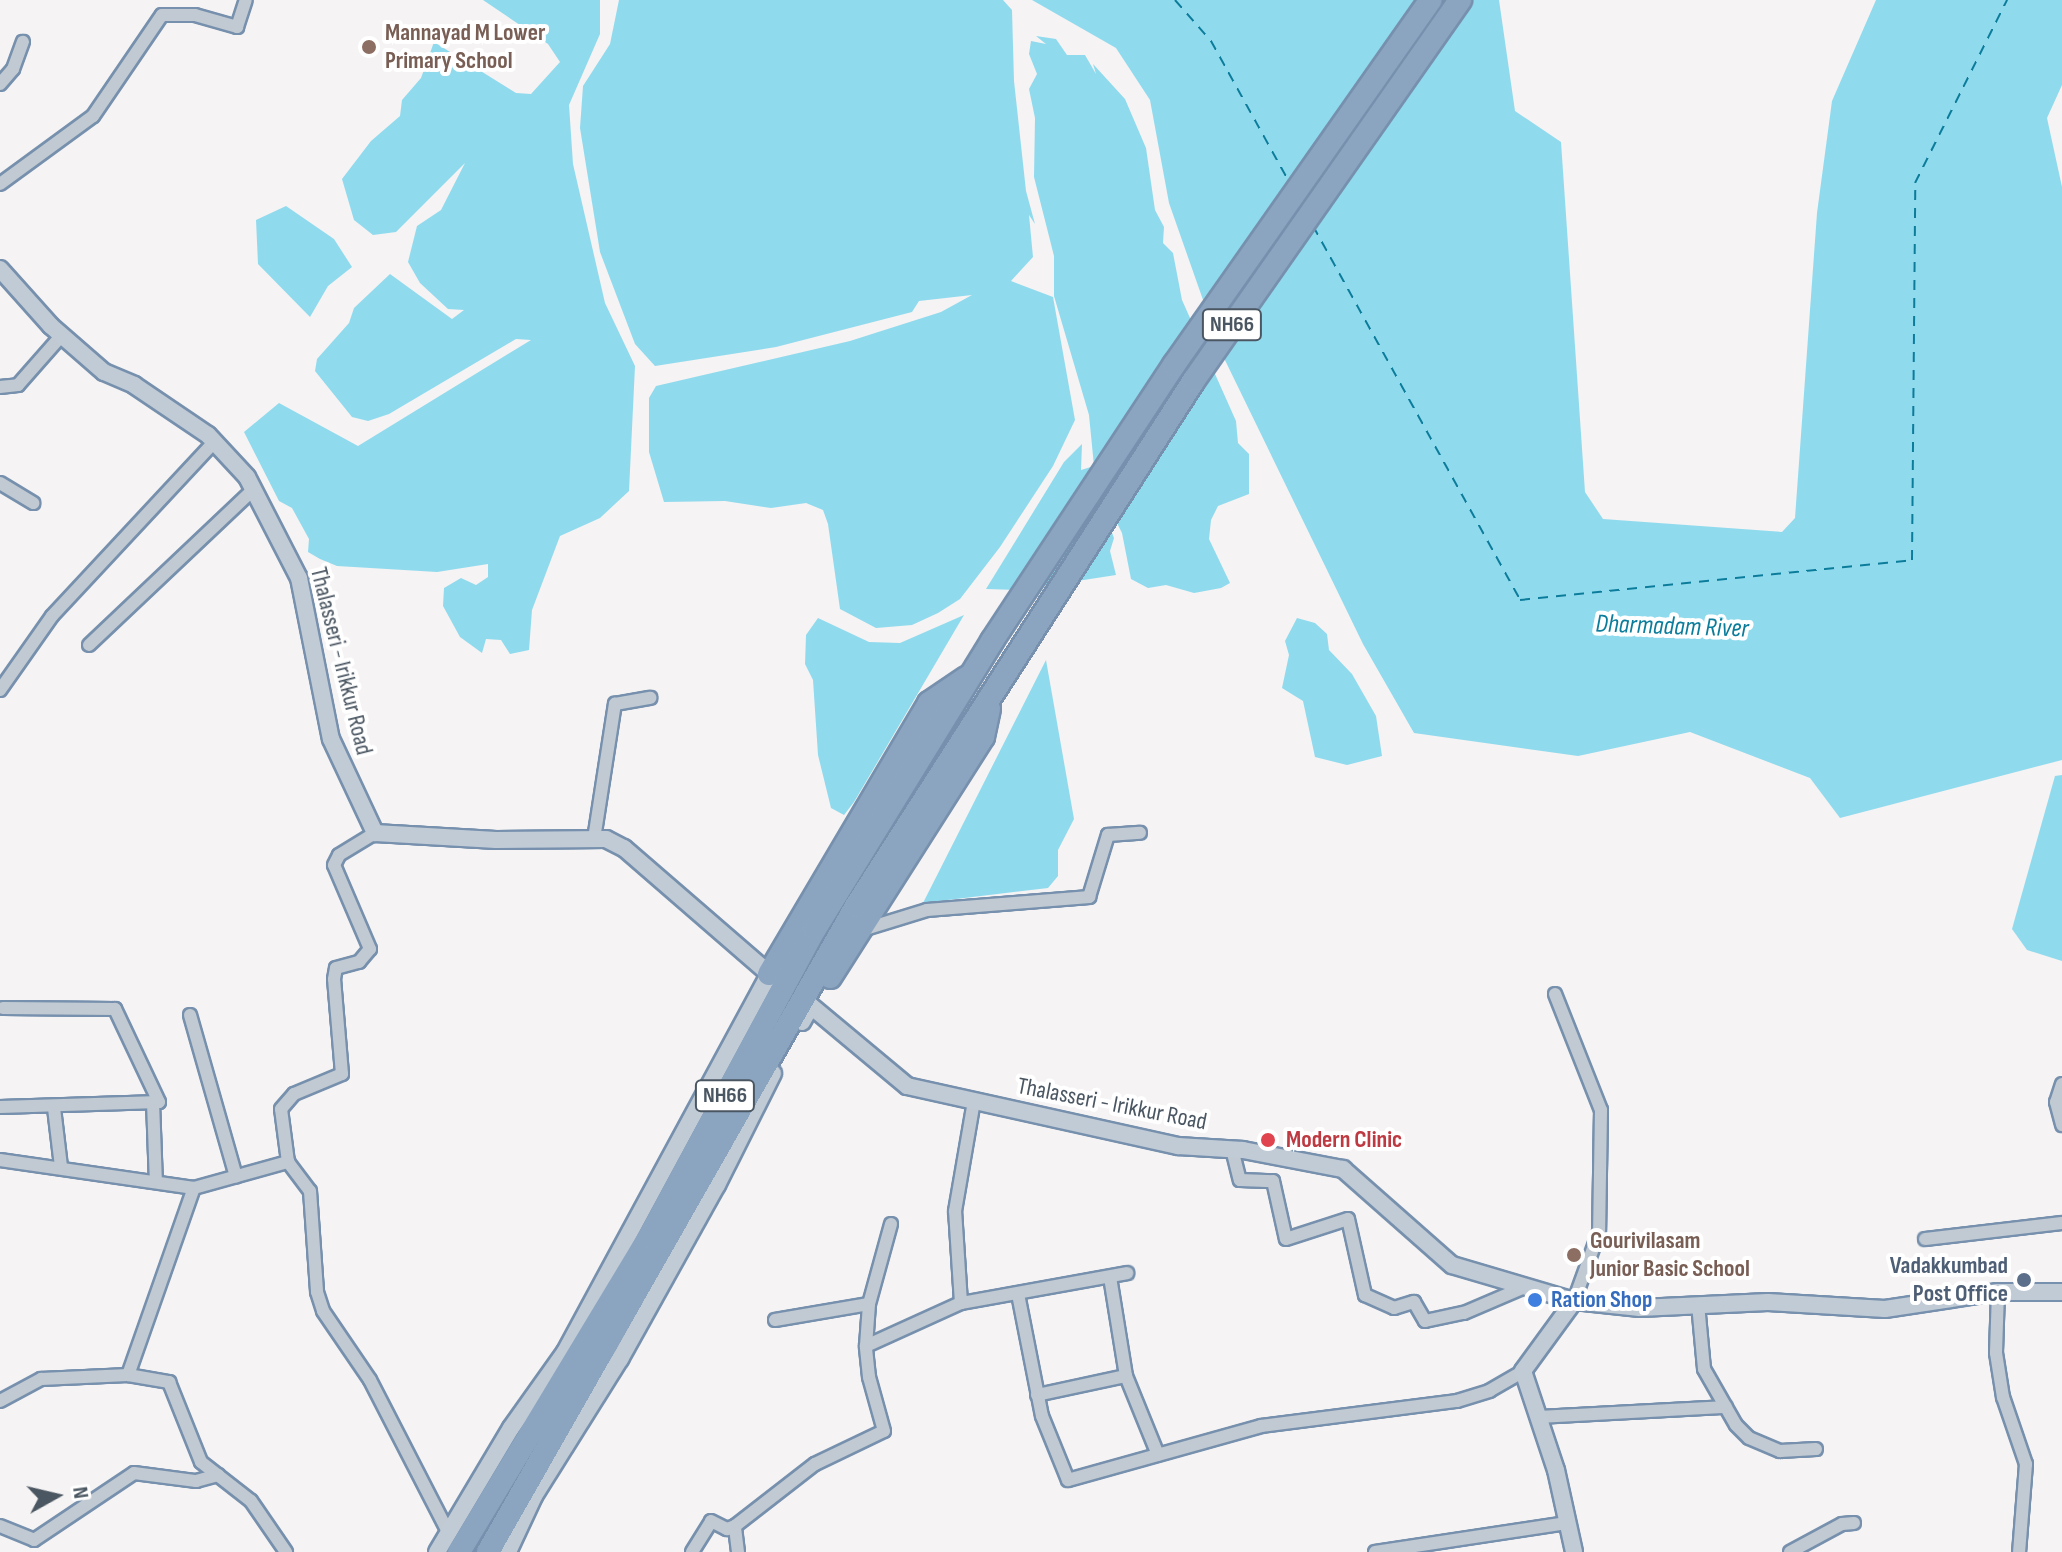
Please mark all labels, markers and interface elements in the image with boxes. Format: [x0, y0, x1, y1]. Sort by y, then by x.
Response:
place label: Mannayad M Lower Primary School [385, 19, 545, 75]
marker: Mannayad M Lower Primary School [360, 38, 378, 56]
road number: NH66 [1200, 307, 1264, 343]
street label: Thalasseri - Irikkur Road [304, 564, 378, 758]
water label: Dharmadam River [1595, 609, 1749, 645]
street label: Thalasseri - Irikkur Road [1015, 1072, 1209, 1136]
road number: NH66 [693, 1078, 757, 1114]
place label: Modern Clinic [1286, 1126, 1402, 1154]
marker: Modern Clinic [1257, 1129, 1279, 1151]
place label: Gourivilasam Junior Basic School [1590, 1227, 1750, 1283]
marker: Gourivilasam Junior Basic School [1565, 1246, 1583, 1264]
place label: Vadakkumbad Post Office [1890, 1252, 2008, 1308]
marker: Vadakkumbad Post Office [2015, 1271, 2033, 1289]
place label: Ration Shop [1551, 1286, 1652, 1314]
marker: Ration Shop [1526, 1291, 1544, 1309]
north arrow [16, 1456, 96, 1536]
text: N [66, 1485, 94, 1500]

